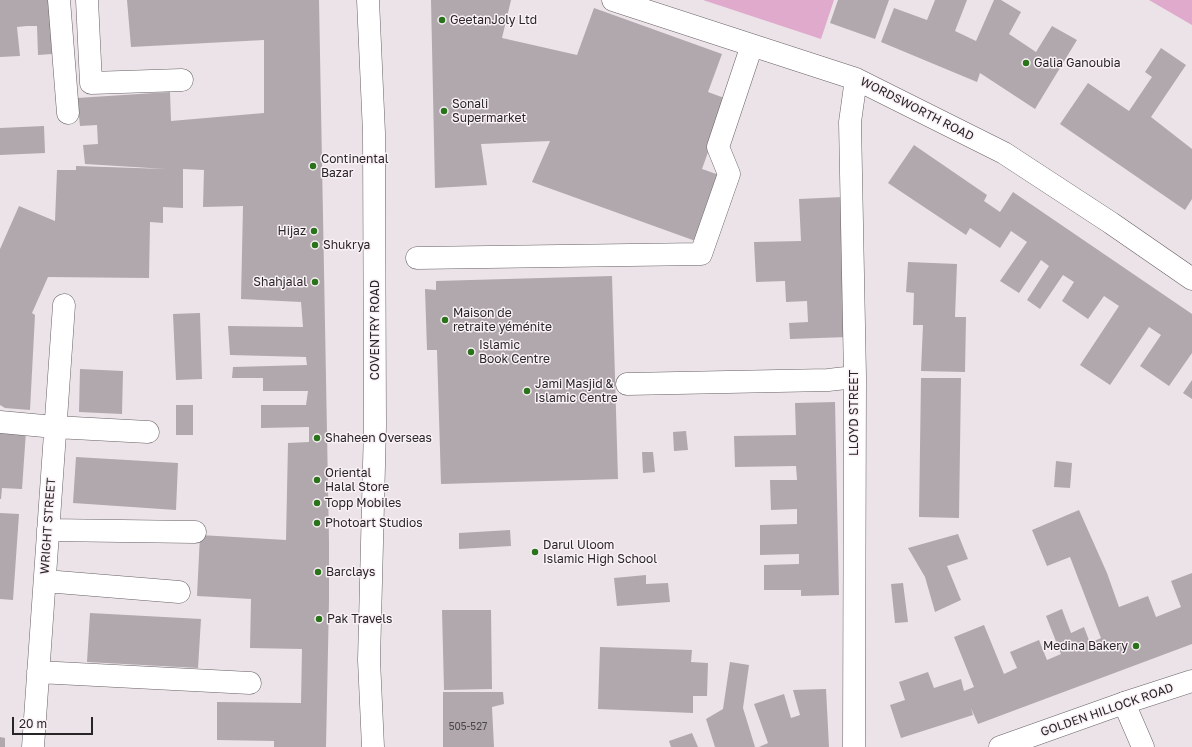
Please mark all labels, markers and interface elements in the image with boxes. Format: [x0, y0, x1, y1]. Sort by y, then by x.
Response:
place label: GeetanJoly Ltd [450, 13, 537, 27]
marker: GeetanJoly Ltd [437, 15, 447, 25]
place label: Galia Ganoubia [1034, 56, 1121, 70]
marker: Galia Ganoubia [1021, 58, 1031, 68]
street label: WORDSWORTH ROAD [858, 74, 976, 144]
place label: Sonali Supermarket [452, 97, 526, 125]
marker: Sonali Supermarket [439, 106, 449, 116]
place label: Continental Bazar [321, 152, 389, 180]
marker: Continental Bazar [308, 161, 318, 171]
place label: Hijaz [278, 224, 306, 238]
marker: Hijaz [309, 226, 319, 236]
place label: Shukrya [323, 238, 370, 252]
marker: Shukrya [310, 240, 320, 250]
place label: Shahjalal [253, 275, 307, 289]
marker: Shahjalal [310, 277, 320, 287]
street label: COVENTRY ROAD [368, 280, 382, 380]
place label: Maison de retraite yéménite [453, 306, 552, 334]
marker: Maison de retraite yéménite [440, 315, 450, 325]
place label: Islamic Book Centre [479, 338, 550, 366]
marker: Islamic Book Centre [466, 347, 476, 357]
street label: LLOYD STREET [847, 370, 861, 456]
place label: Jami Masjid & Islamic Centre [535, 377, 618, 405]
marker: Jami Masjid & Islamic Centre [522, 386, 532, 396]
place label: Shaheen Overseas [325, 431, 432, 445]
marker: Shaheen Overseas [312, 433, 322, 443]
place label: Oriental Halal Store [325, 466, 389, 494]
marker: Oriental Halal Store [312, 475, 322, 485]
street label: WRIGHT STREET [37, 477, 59, 575]
place label: Topp Mobiles [325, 496, 401, 510]
marker: Topp Mobiles [312, 498, 322, 508]
place label: Photoart Studios [325, 516, 423, 530]
marker: Photoart Studios [312, 518, 322, 528]
place label: Darul Uloom Islamic High School [543, 538, 657, 566]
marker: Darul Uloom Islamic High School [530, 547, 540, 557]
place label: Barclays [326, 565, 375, 579]
marker: Barclays [313, 567, 323, 577]
place label: Pak Travels [327, 612, 392, 626]
marker: Pak Travels [314, 614, 324, 624]
place label: Medina Bakery [1043, 639, 1128, 653]
marker: Medina Bakery [1131, 641, 1141, 651]
street label: GOLDEN HILLOCK ROAD [1039, 680, 1175, 740]
scale bar [14, 709, 95, 735]
text: 20 m [19, 716, 47, 731]
house number: 505-527 [449, 721, 487, 733]

